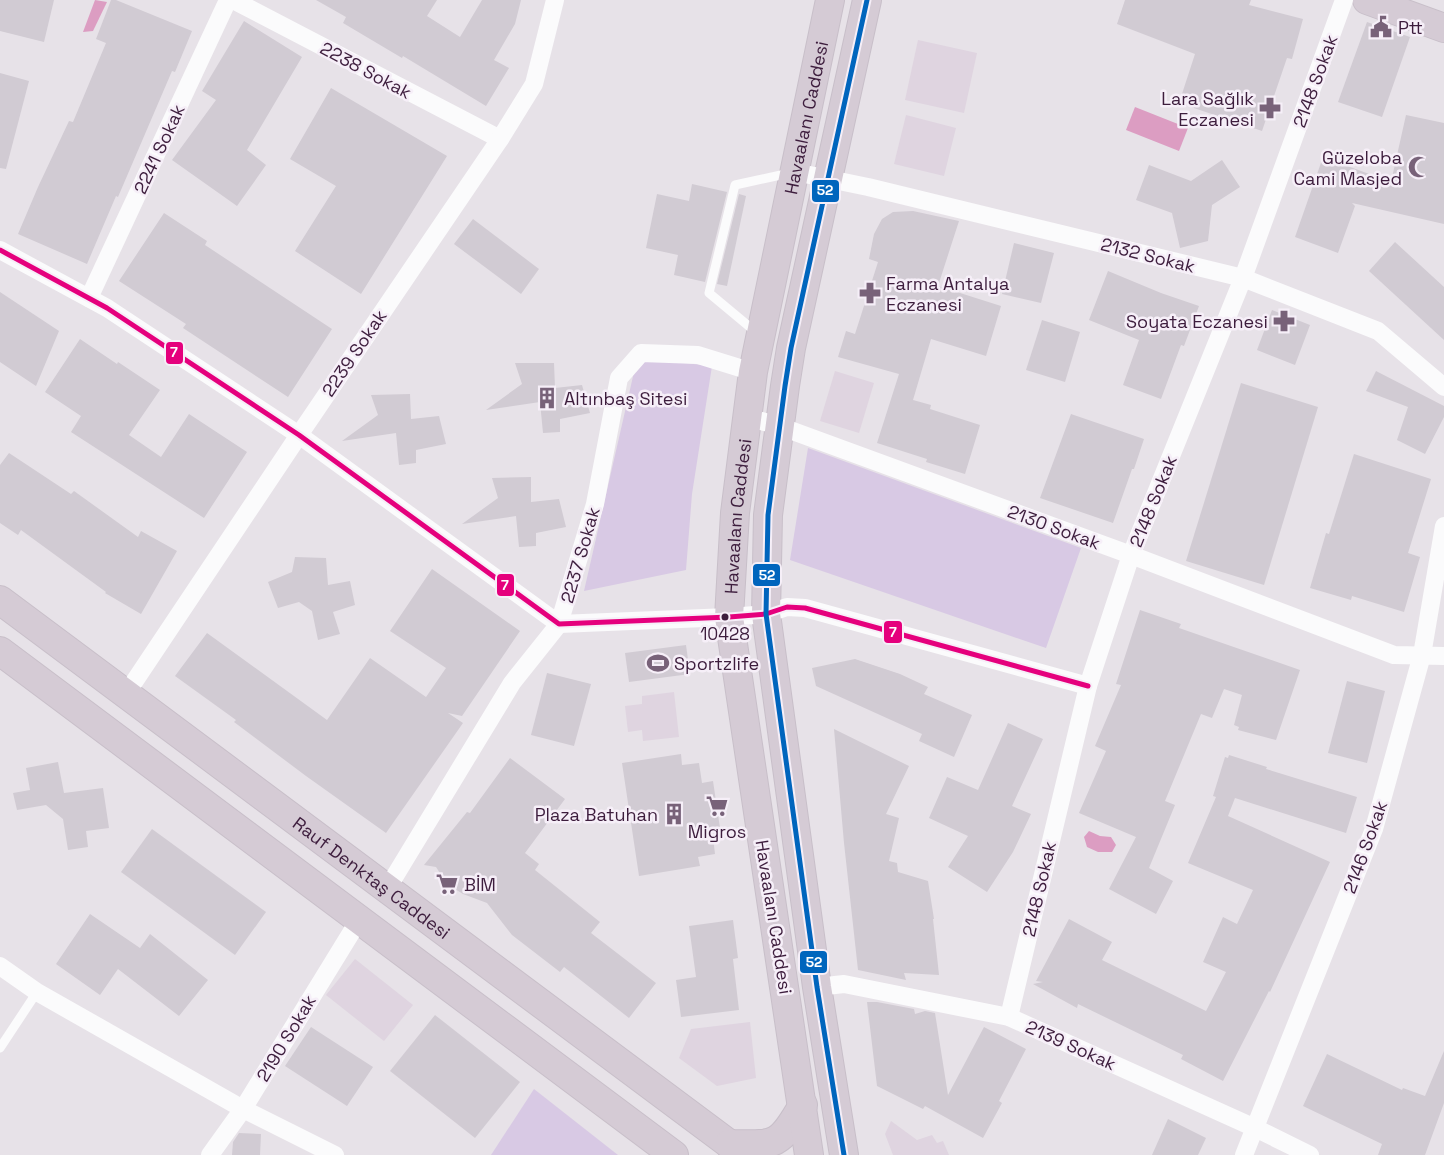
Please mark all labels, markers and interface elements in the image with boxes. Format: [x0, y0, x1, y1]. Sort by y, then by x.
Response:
public building icon: Ptt [1368, 14, 1394, 40]
place label: Ptt [1398, 16, 1423, 39]
street label: 2148 Sokak [1288, 31, 1343, 131]
street label: 2238 Sokak [316, 36, 416, 104]
street label: Havaalanı Caddesi [779, 39, 833, 196]
place label: Lara Sağlık Eczanesi [1161, 87, 1254, 131]
pharmacy icon: Lara Sağlık Eczanesi [1257, 95, 1283, 121]
street label: 2241 Sokak [128, 100, 190, 197]
place label: Güzeloba Cami Masjed [1294, 146, 1402, 190]
mosque icon: Güzeloba Cami Masjed [1406, 154, 1432, 180]
line badge: 52 [811, 179, 840, 203]
text: 52 [817, 181, 833, 199]
street label: 2132 Sokak [1098, 232, 1198, 278]
place label: Farma Antalya Eczanesi [886, 272, 1009, 316]
pharmacy icon: Farma Antalya Eczanesi [857, 280, 883, 306]
street label: 2239 Sokak [317, 305, 392, 401]
pharmacy icon: Soyata Eczanesi [1271, 308, 1297, 334]
place label: Soyata Eczanesi [1126, 310, 1268, 333]
line badge: 7 [165, 341, 184, 365]
text: 7 [170, 343, 178, 361]
building icon: Altınbaş Sitesi [534, 385, 560, 411]
place label: Altınbaş Sitesi [564, 387, 687, 410]
street label: Havaalanı Caddesi [719, 437, 756, 595]
street label: 2148 Sokak [1124, 451, 1182, 550]
street label: 2130 Sokak [1004, 500, 1104, 555]
street label: 2237 Sokak [555, 504, 605, 606]
line badge: 52 [752, 563, 781, 587]
text: 52 [759, 566, 775, 584]
line badge: 7 [496, 573, 515, 597]
text: 7 [501, 576, 509, 594]
marker: 10428 [720, 612, 730, 622]
line badge: 7 [883, 620, 903, 644]
place label: 10428 [700, 623, 750, 645]
text: 7 [889, 623, 897, 641]
sports icon: Sportzlife [645, 650, 671, 676]
place label: Sportzlife [674, 652, 759, 675]
supermarket icon: Migros [704, 793, 730, 819]
street label: 2146 Sokak [1338, 797, 1392, 896]
building icon: Plaza Batuhan [661, 801, 687, 827]
place label: Plaza Batuhan [535, 803, 658, 826]
street label: Rauf Denktaş Caddesi [289, 811, 455, 944]
place label: Migros [688, 820, 746, 843]
street label: Havaalanı Caddesi [750, 838, 798, 996]
street label: 2148 Sokak [1017, 839, 1061, 939]
supermarket icon: BİM [434, 871, 460, 897]
place label: BİM [464, 873, 496, 896]
line badge: 52 [799, 950, 828, 974]
text: 52 [806, 953, 822, 971]
street label: 2190 Sokak [251, 990, 321, 1086]
street label: 2139 Sokak [1022, 1015, 1120, 1075]

